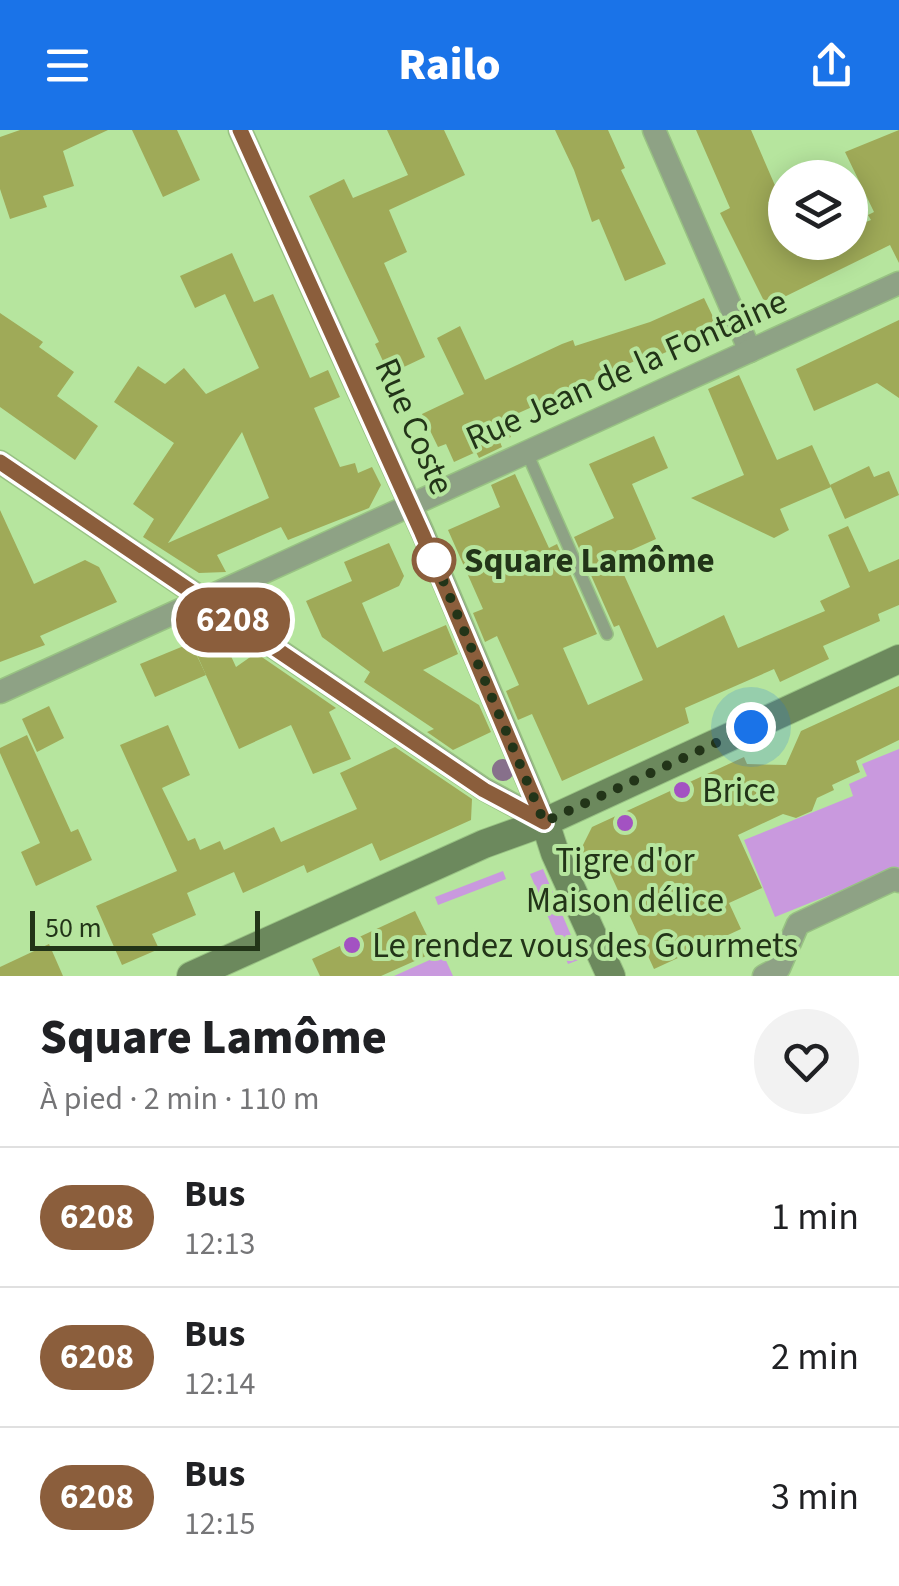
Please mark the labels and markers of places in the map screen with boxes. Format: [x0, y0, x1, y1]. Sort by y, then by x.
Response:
place label: Square Lamôme [464, 536, 715, 586]
marker: Square Lamôme [413, 539, 455, 581]
place label: Brice [702, 766, 776, 816]
marker: Brice [671, 779, 693, 801]
marker: Tigre d'or Maison délice [614, 812, 636, 834]
place label: Tigre d'or Maison délice [526, 836, 724, 926]
place label: Le rendez vous des Gourmets [372, 921, 798, 971]
marker: Le rendez vous des Gourmets [341, 934, 363, 956]

